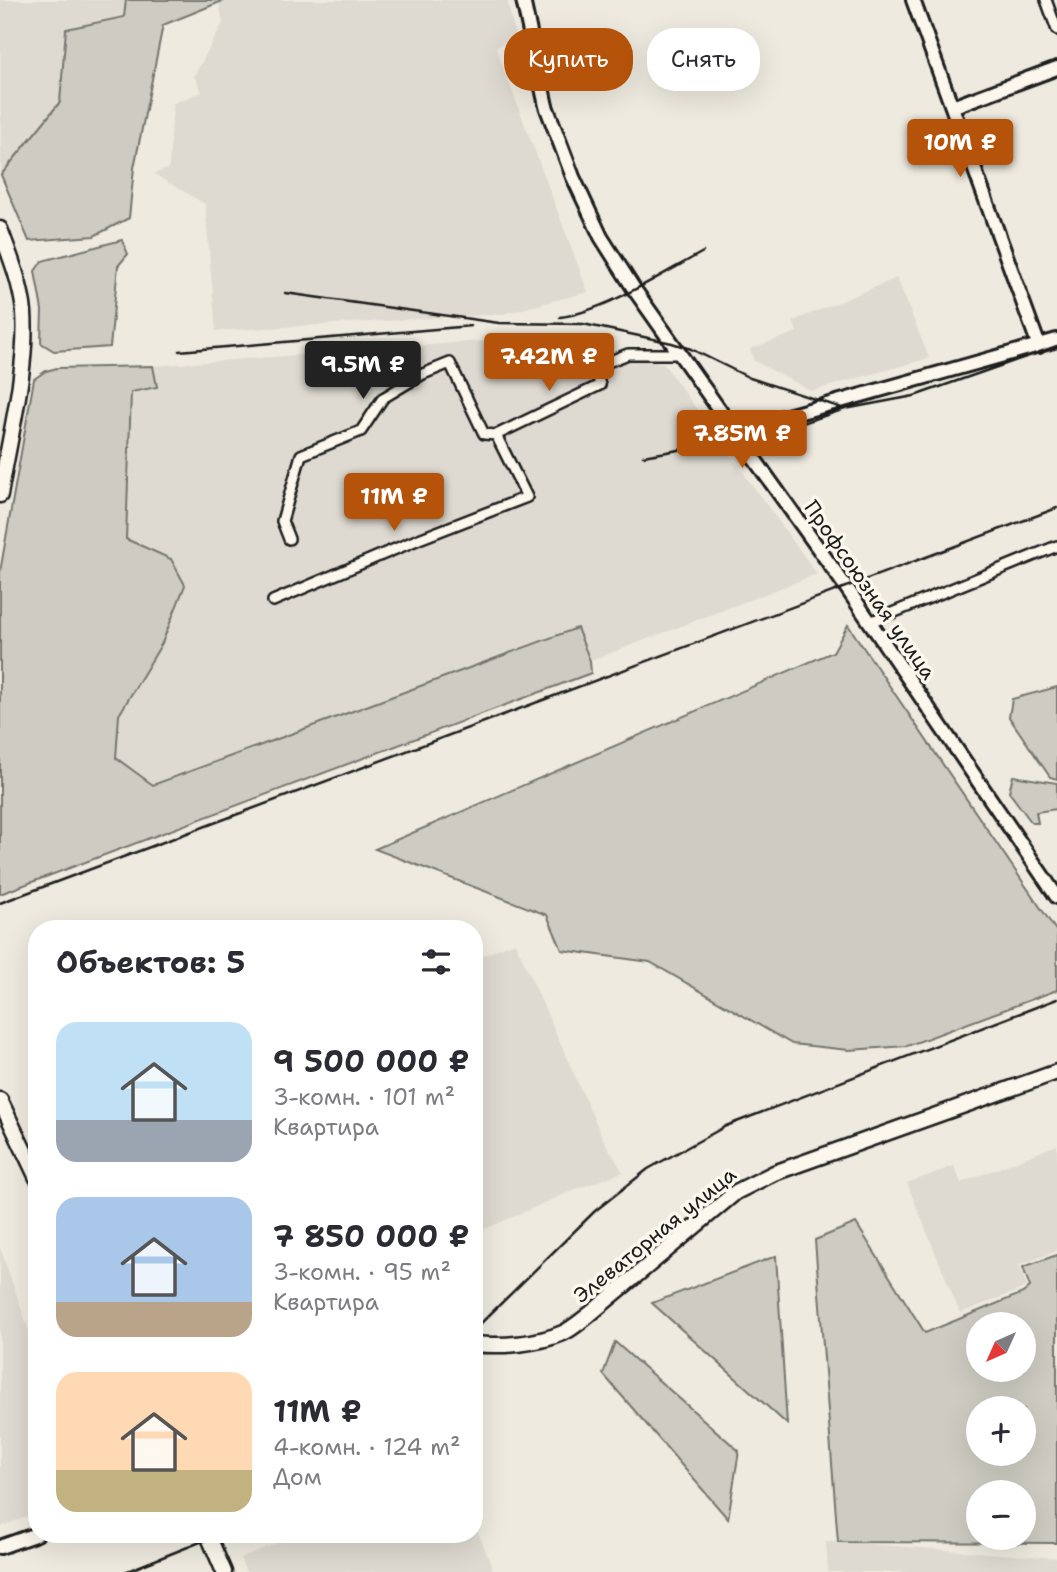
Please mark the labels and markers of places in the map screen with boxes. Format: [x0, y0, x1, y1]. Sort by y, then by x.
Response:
pin: 10M ₽ [911, 120, 1009, 179]
pin: 7.42M ₽ [484, 334, 614, 393]
pin: 9.5M ₽ [306, 342, 420, 401]
pin: 7.85M ₽ [677, 410, 807, 470]
pin: 11M ₽ [345, 474, 443, 533]

